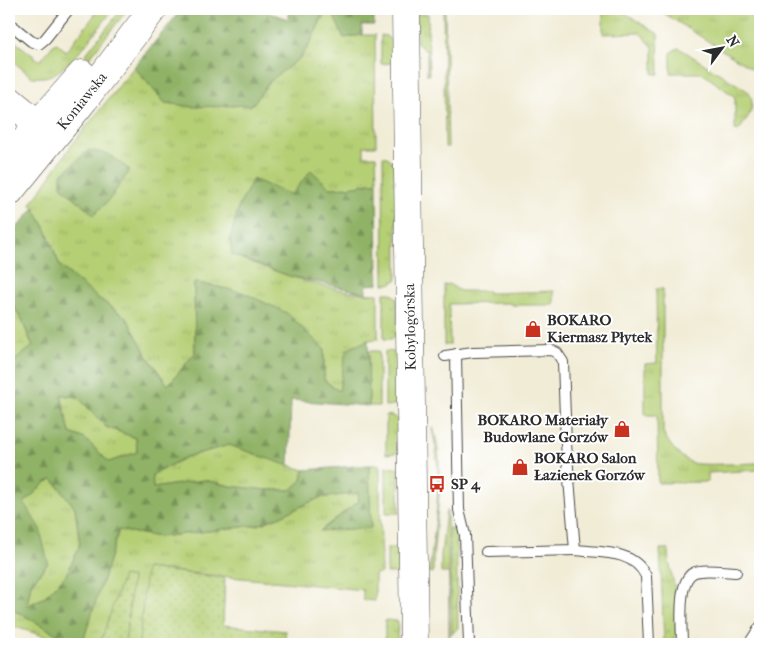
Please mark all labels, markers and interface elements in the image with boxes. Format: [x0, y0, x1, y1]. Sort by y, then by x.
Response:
north arrow [696, 22, 746, 72]
text: N [723, 32, 743, 51]
street label: Koniawska [53, 68, 111, 134]
street label: Kobylogórska [400, 282, 420, 371]
place label: BOKARO Kiermasz Płytek [547, 311, 653, 346]
shop icon: BOKARO Kiermasz Płytek [523, 319, 543, 339]
place label: BOKARO Materiały Budowlane Gorzów [477, 411, 609, 446]
shop icon: BOKARO Materiały Budowlane Gorzów [612, 419, 632, 439]
place label: BOKARO Salon Łazienek Gorzów [534, 449, 646, 484]
shop icon: BOKARO Salon Łazienek Gorzów [510, 457, 530, 477]
bus stop icon: SP 4 [427, 474, 447, 494]
place label: SP 4 [451, 475, 481, 493]

